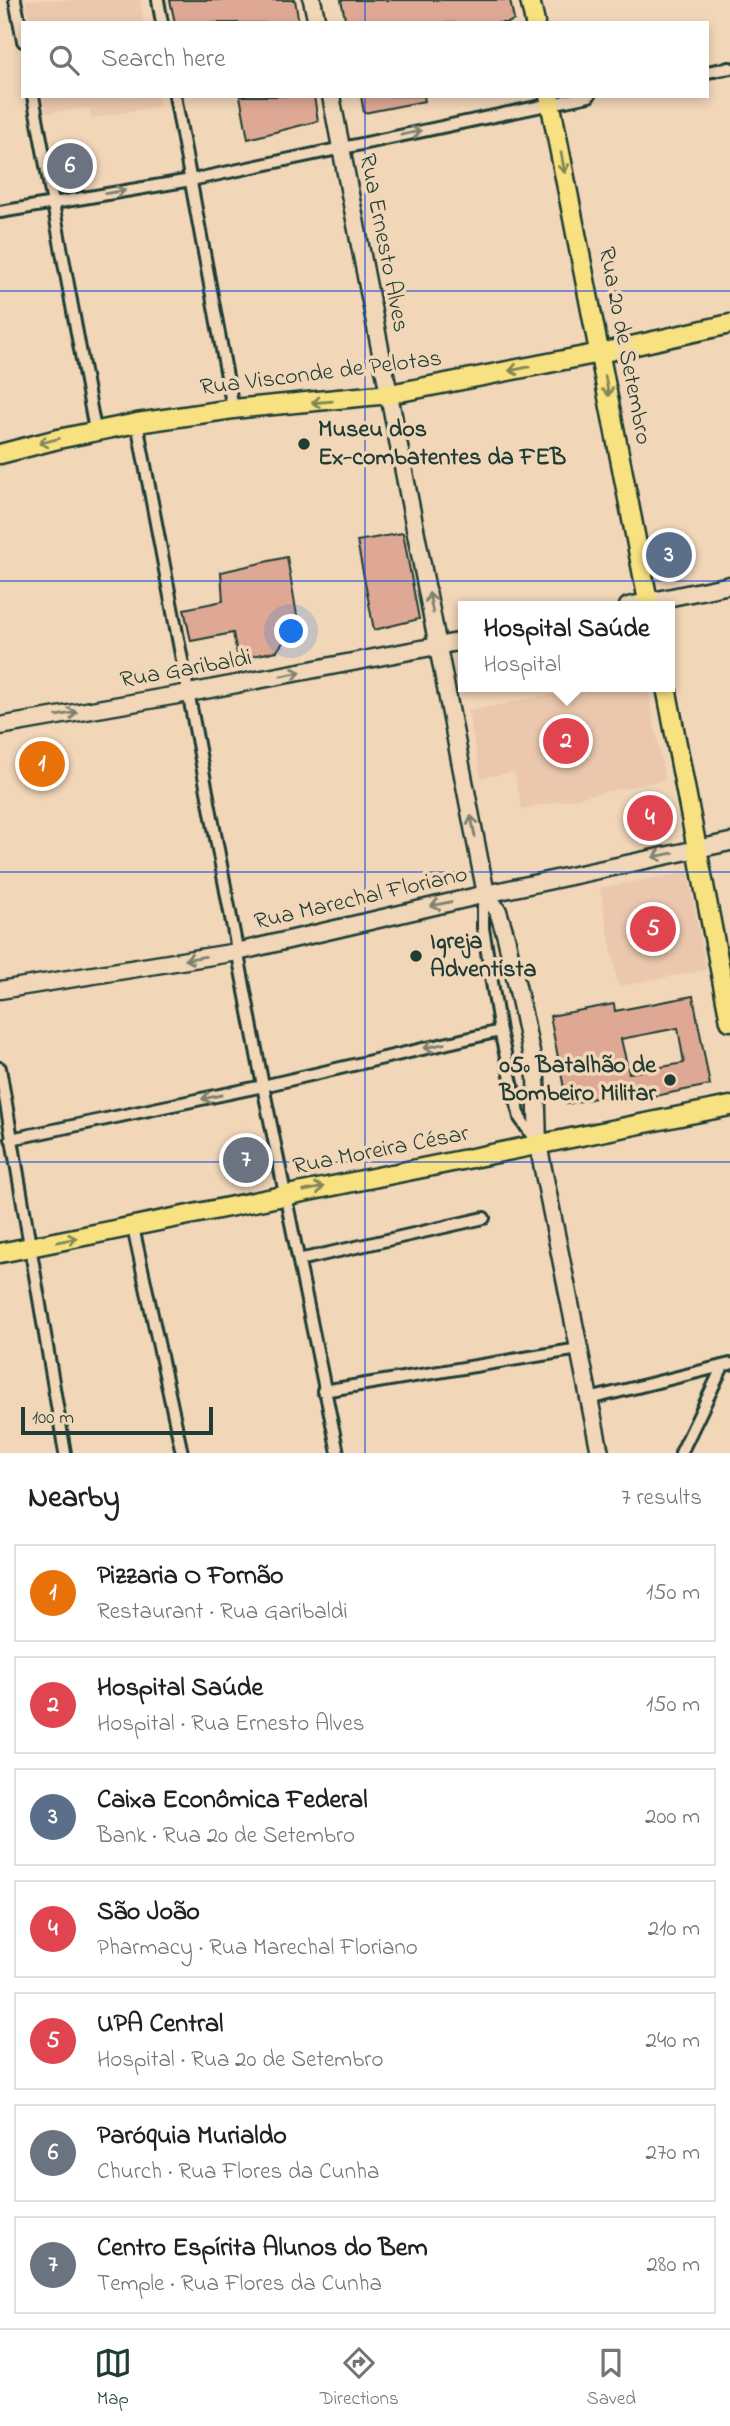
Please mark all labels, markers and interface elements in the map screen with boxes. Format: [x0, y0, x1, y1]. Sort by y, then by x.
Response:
search box [21, 21, 709, 98]
icon: search [45, 41, 83, 79]
text: Search here [101, 41, 226, 79]
one-way arrow [399, 126, 422, 140]
pin: 6 [47, 140, 93, 192]
street label: Rua Ernesto Alves [349, 151, 417, 335]
one-way arrow [556, 151, 570, 174]
one-way arrow [104, 185, 126, 198]
street label: Rua 20 de Setembro [588, 244, 660, 448]
street label: Rua Visconde de Pelotas [198, 342, 444, 406]
one-way arrow [509, 362, 531, 376]
one-way arrow [601, 374, 614, 397]
one-way arrow [311, 396, 334, 409]
place label: Museu dos Ex-combatentes da FEB [318, 413, 566, 476]
one-way arrow [38, 435, 61, 448]
marker: Museu dos Ex-combatentes da FEB [296, 436, 312, 452]
pin: 3 [646, 529, 692, 581]
one-way arrow [424, 592, 437, 615]
popup [458, 601, 675, 692]
text: Hospital Saúde [483, 611, 650, 649]
your location [274, 614, 308, 648]
street label: Rua Garibaldi [117, 641, 255, 699]
text: Hospital [483, 649, 561, 682]
one-way arrow [279, 666, 302, 680]
one-way arrow [55, 707, 78, 720]
pin: 2 [543, 715, 589, 767]
pin: 1 [19, 738, 65, 790]
pin: 4 [627, 792, 673, 844]
one-way arrow [466, 815, 479, 838]
one-way arrow [652, 848, 675, 862]
street label: Rua Marechal Floriano [251, 857, 471, 941]
one-way arrow [430, 898, 453, 911]
pin: 5 [630, 903, 676, 955]
place label: Igreja Adventista [430, 925, 537, 988]
marker: Igreja Adventista [408, 948, 424, 964]
one-way arrow [184, 952, 207, 965]
one-way arrow [423, 1040, 446, 1053]
place label: 05º Batalhão de Bombeiro Militar [498, 1049, 657, 1112]
marker: 05º Batalhão de Bombeiro Militar [662, 1072, 678, 1088]
one-way arrow [201, 1090, 224, 1104]
street label: Rua Moreira César [290, 1117, 472, 1185]
pin: 7 [223, 1134, 269, 1186]
one-way arrow [302, 1182, 325, 1196]
one-way arrow [55, 1232, 78, 1246]
scale bar [21, 1404, 214, 1436]
text: 100 m [32, 1405, 74, 1432]
text: Nearby [28, 1477, 120, 1521]
text: 7 results [621, 1482, 702, 1515]
text: Pizzaria O Fornão [97, 1558, 283, 1596]
text: 1 [49, 1577, 57, 1610]
text: 150 m [646, 1577, 700, 1610]
text: Restaurant · Rua Garibaldi [97, 1596, 348, 1629]
text: Hospital Saúde [97, 1670, 263, 1708]
text: 2 [47, 1689, 59, 1722]
text: 150 m [646, 1689, 700, 1722]
text: Hospital · Rua Ernesto Alves [97, 1708, 365, 1741]
text: Caixa Econômica Federal [97, 1782, 368, 1820]
text: 3 [48, 1801, 58, 1834]
text: 200 m [645, 1801, 700, 1834]
text: Bank · Rua 20 de Setembro [97, 1820, 355, 1853]
text: São João [97, 1894, 200, 1932]
text: 4 [48, 1913, 58, 1946]
text: 210 m [648, 1913, 700, 1946]
text: Pharmacy · Rua Marechal Floriano [97, 1932, 418, 1965]
text: UPA Central [97, 2006, 223, 2044]
text: 5 [46, 2025, 60, 2058]
text: 240 m [646, 2025, 700, 2058]
text: Hospital · Rua 20 de Setembro [97, 2044, 383, 2077]
text: Paróquia Murialdo [97, 2118, 287, 2156]
text: 6 [48, 2137, 58, 2170]
text: 270 m [646, 2137, 700, 2170]
text: Church · Rua Flores da Cunha [97, 2156, 379, 2189]
text: Centro Espírita Alunos do Bem [97, 2230, 428, 2268]
text: 7 [48, 2249, 58, 2282]
text: 280 m [646, 2249, 700, 2282]
text: Temple · Rua Flores da Cunha [97, 2268, 382, 2301]
tab: Map [94, 2344, 132, 2413]
tab: Directions [320, 2344, 399, 2413]
tab: Saved [587, 2344, 636, 2413]

